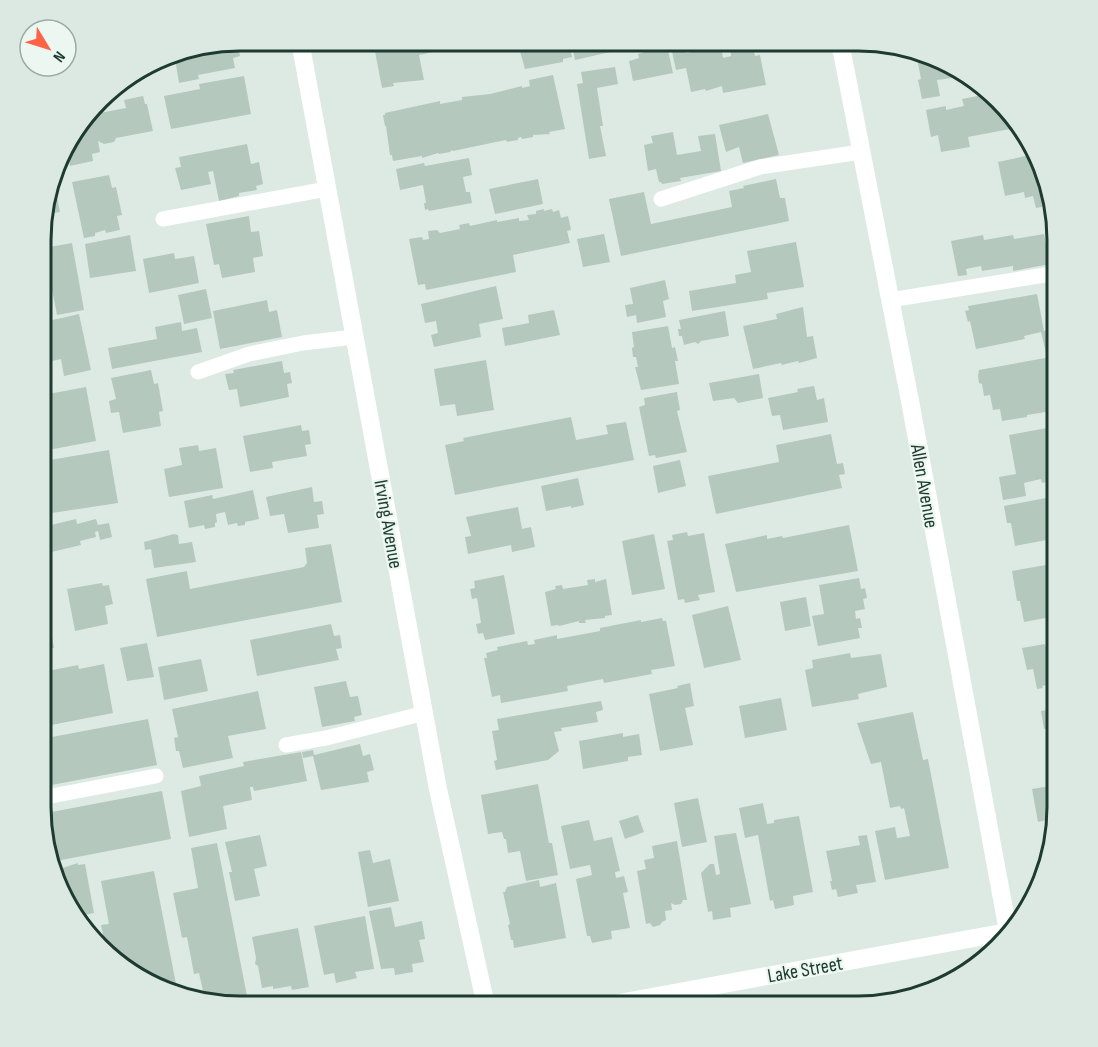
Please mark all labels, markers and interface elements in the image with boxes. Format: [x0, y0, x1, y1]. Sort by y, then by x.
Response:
north arrow [18, 18, 78, 78]
text: N [49, 47, 69, 66]
street label: Allen Avenue [905, 441, 943, 530]
street label: Irving Avenue [368, 478, 408, 571]
street label: Lake Street [766, 952, 845, 988]

